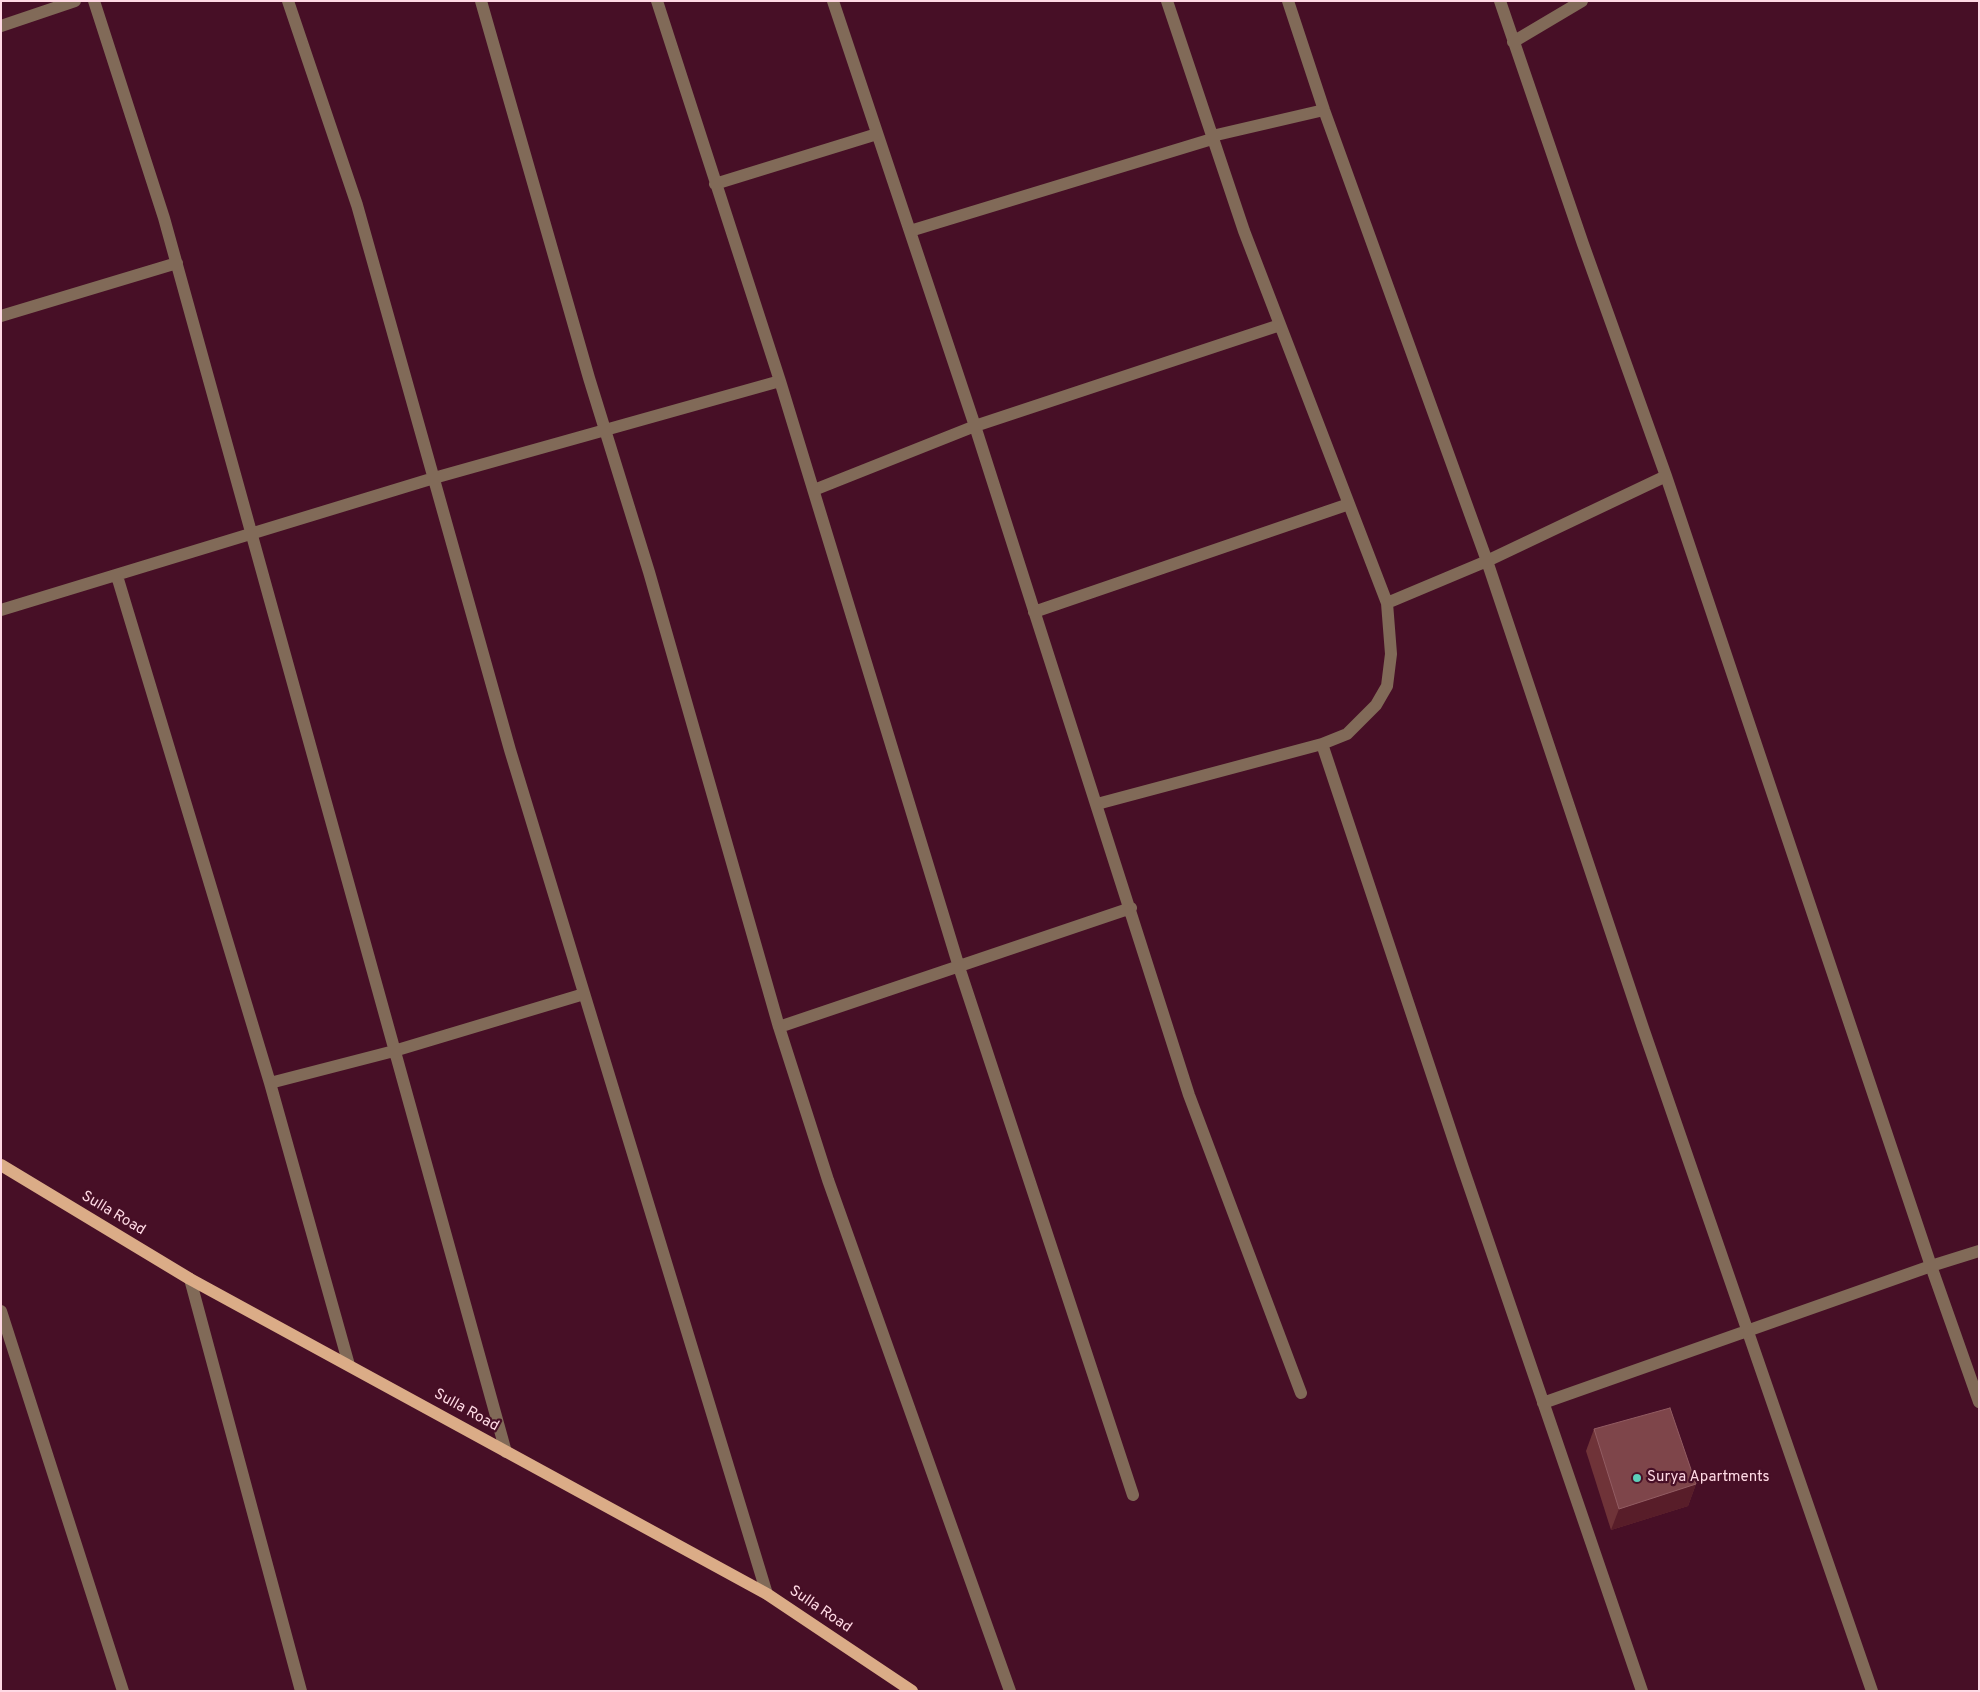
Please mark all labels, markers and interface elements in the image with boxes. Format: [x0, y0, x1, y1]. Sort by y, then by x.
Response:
street label: Sulla Road [78, 1188, 148, 1240]
street label: Sulla Road [430, 1386, 502, 1436]
place label: Surya Apartments [1647, 1469, 1770, 1487]
marker: Surya Apartments [1631, 1472, 1643, 1484]
street label: Sulla Road [785, 1583, 855, 1637]

